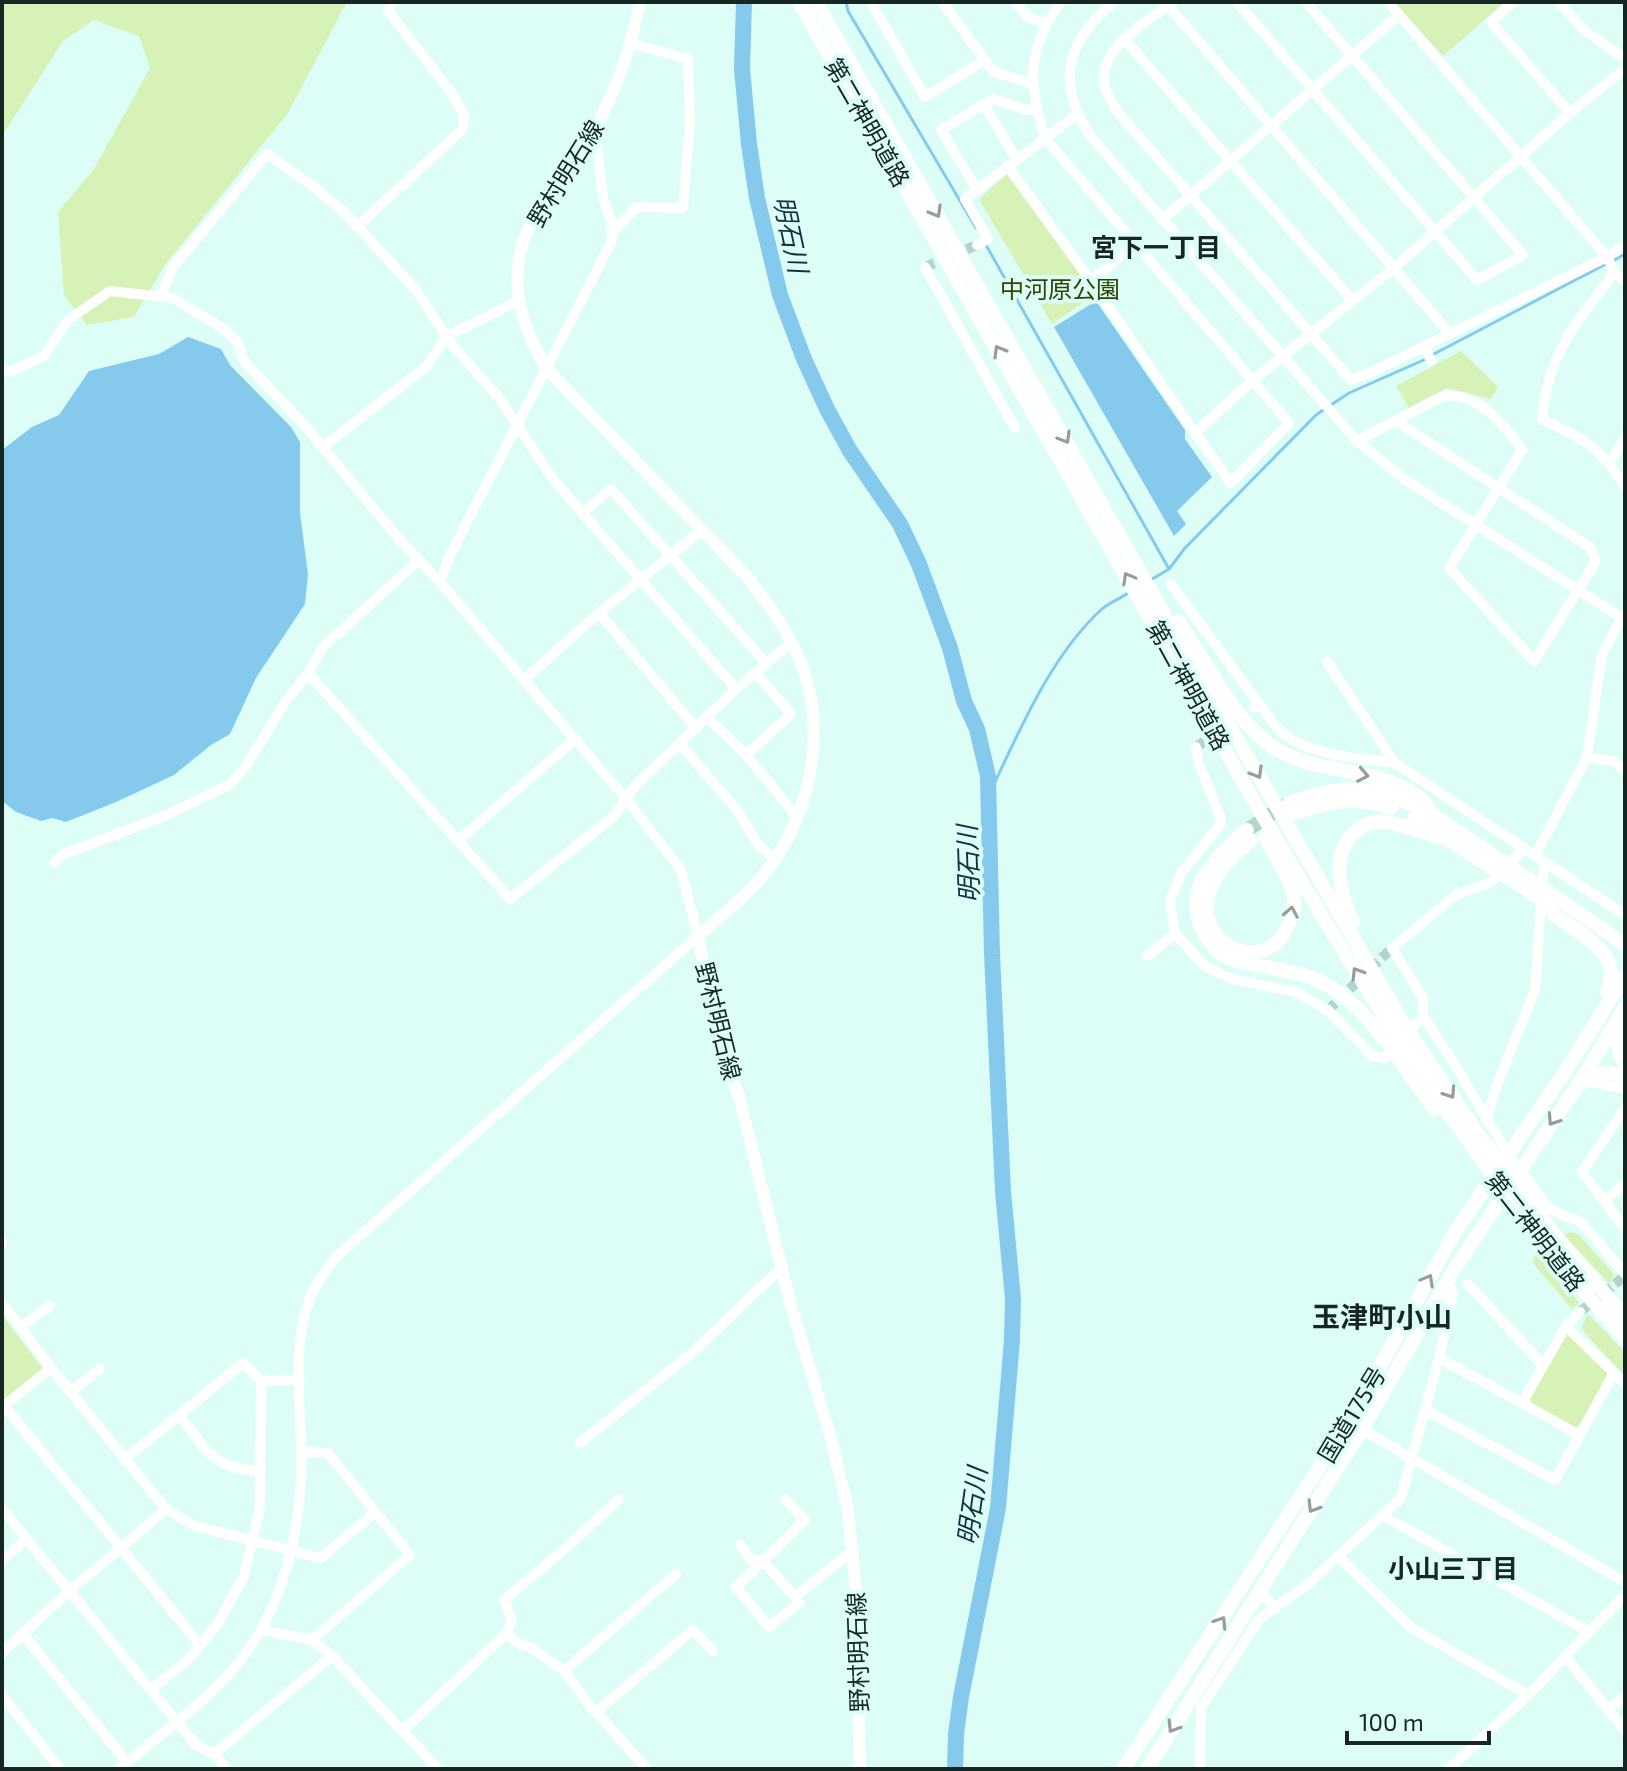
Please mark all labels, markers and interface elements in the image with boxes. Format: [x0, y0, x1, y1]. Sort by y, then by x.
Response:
street label: 第二神明道路 [819, 52, 917, 192]
street label: 野村明石線 [521, 114, 609, 232]
water label: 明石川 [769, 193, 816, 278]
one-way arrow [926, 204, 942, 218]
district label: 宮下一丁目 [1091, 231, 1221, 262]
park label: 中河原公園 [1000, 274, 1120, 303]
one-way arrow [993, 345, 1009, 360]
one-way arrow [1055, 429, 1071, 444]
one-way arrow [1123, 572, 1138, 586]
street label: 第二神明道路 [1141, 615, 1237, 755]
one-way arrow [1247, 764, 1263, 779]
one-way arrow [1356, 766, 1370, 783]
water label: 明石川 [950, 821, 984, 904]
one-way arrow [1282, 905, 1299, 918]
street label: 野村明石線 [690, 959, 748, 1083]
one-way arrow [1351, 967, 1366, 981]
one-way arrow [1440, 1084, 1455, 1099]
one-way arrow [1547, 1111, 1562, 1125]
street label: 第二神明道路 [1480, 1165, 1592, 1297]
one-way arrow [1418, 1274, 1434, 1289]
district label: 玉津町小山 [1312, 1299, 1452, 1333]
street label: 国道175号 [1311, 1361, 1391, 1467]
water label: 明石川 [950, 1462, 992, 1547]
one-way arrow [1307, 1499, 1322, 1513]
district label: 小山三丁目 [1388, 1552, 1518, 1583]
street label: 野村明石線 [840, 1592, 874, 1712]
one-way arrow [1211, 1616, 1226, 1631]
scale bar [1347, 1695, 1489, 1745]
text: 100 m [1359, 1707, 1424, 1736]
one-way arrow [1168, 1718, 1183, 1733]

